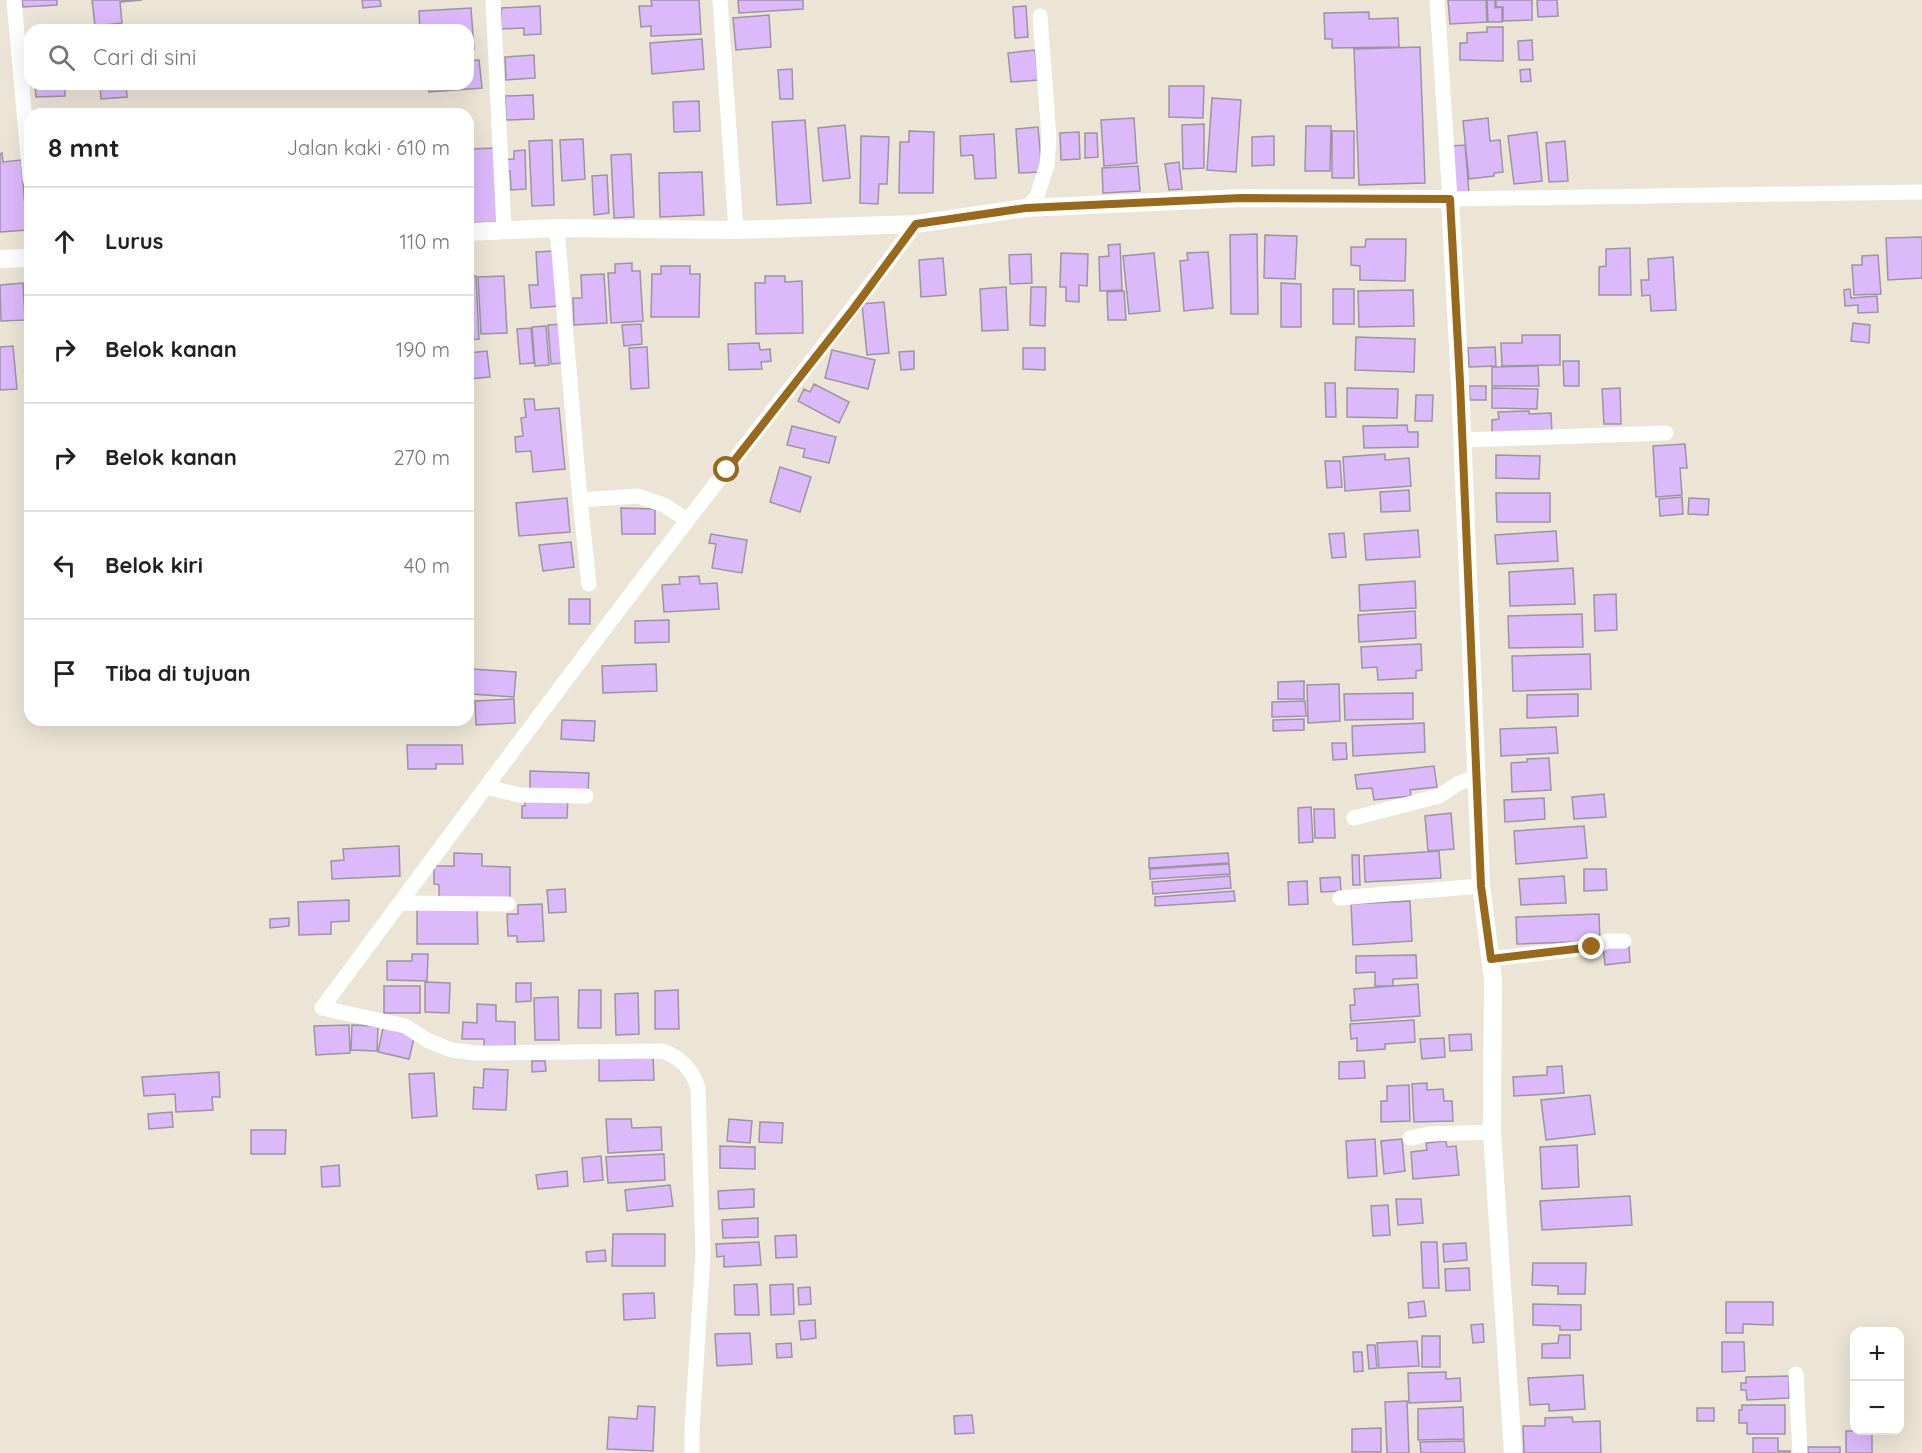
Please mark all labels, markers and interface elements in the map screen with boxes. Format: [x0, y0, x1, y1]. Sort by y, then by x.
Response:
search box [24, 24, 474, 90]
icon: search [45, 41, 78, 74]
text: Cari di sini [93, 43, 196, 71]
text: 8 mnt [48, 131, 120, 164]
text: Jalan kaki · 610 m [287, 135, 450, 160]
icon: ahead [48, 225, 81, 258]
text: Lurus [105, 227, 163, 255]
text: 110 m [400, 229, 450, 254]
icon: right [48, 333, 81, 366]
text: Belok kanan [105, 335, 237, 363]
text: 190 m [396, 337, 450, 362]
icon: right [48, 441, 81, 474]
text: Belok kanan [105, 443, 237, 471]
text: 270 m [393, 445, 450, 470]
route start [713, 456, 739, 482]
icon: left [48, 549, 81, 582]
text: Belok kiri [105, 551, 203, 579]
text: 40 m [404, 553, 450, 578]
icon: arrive [48, 657, 81, 690]
text: Tiba di tujuan [105, 659, 251, 687]
route end [1578, 933, 1604, 959]
map controls [1850, 1327, 1904, 1435]
button: + [1850, 1327, 1904, 1381]
button: − [1850, 1381, 1904, 1435]

